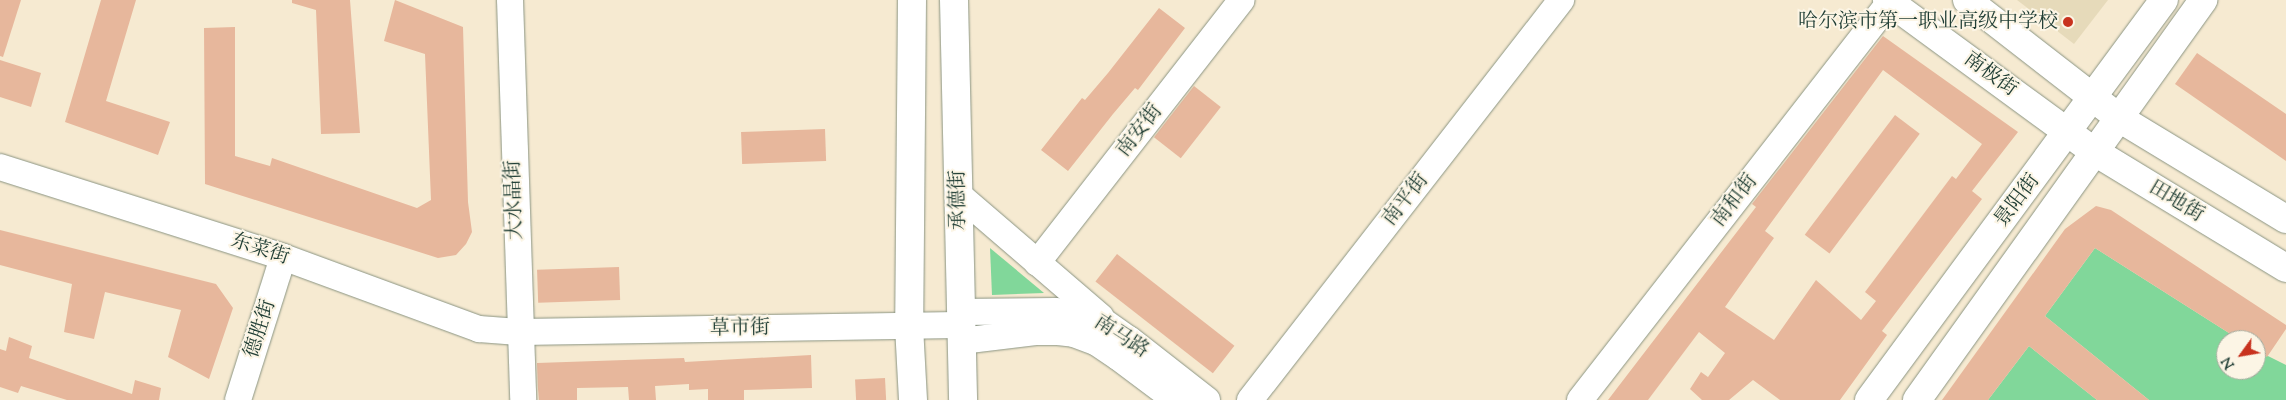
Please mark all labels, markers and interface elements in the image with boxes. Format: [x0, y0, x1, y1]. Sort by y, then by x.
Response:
place label: 哈尔滨市第一职业高级中学校 [1798, 10, 2058, 34]
marker: 哈尔滨市第一职业高级中学校 [2062, 16, 2074, 28]
street label: 南极街 [1959, 48, 2021, 102]
street label: 南安街 [1112, 100, 1168, 162]
street label: 大水晶街 [502, 160, 528, 240]
street label: 南平街 [1378, 169, 1434, 231]
street label: 承德街 [946, 170, 972, 230]
street label: 南和街 [1707, 170, 1763, 232]
street label: 景阳街 [1990, 170, 2046, 232]
street label: 田地街 [2144, 176, 2208, 228]
street label: 东菜街 [228, 229, 292, 271]
street label: 德胜街 [240, 297, 282, 361]
street label: 南马路 [1089, 311, 1153, 363]
street label: 草市街 [710, 316, 770, 342]
north arrow [2216, 330, 2266, 380]
text: N [2218, 352, 2241, 372]

